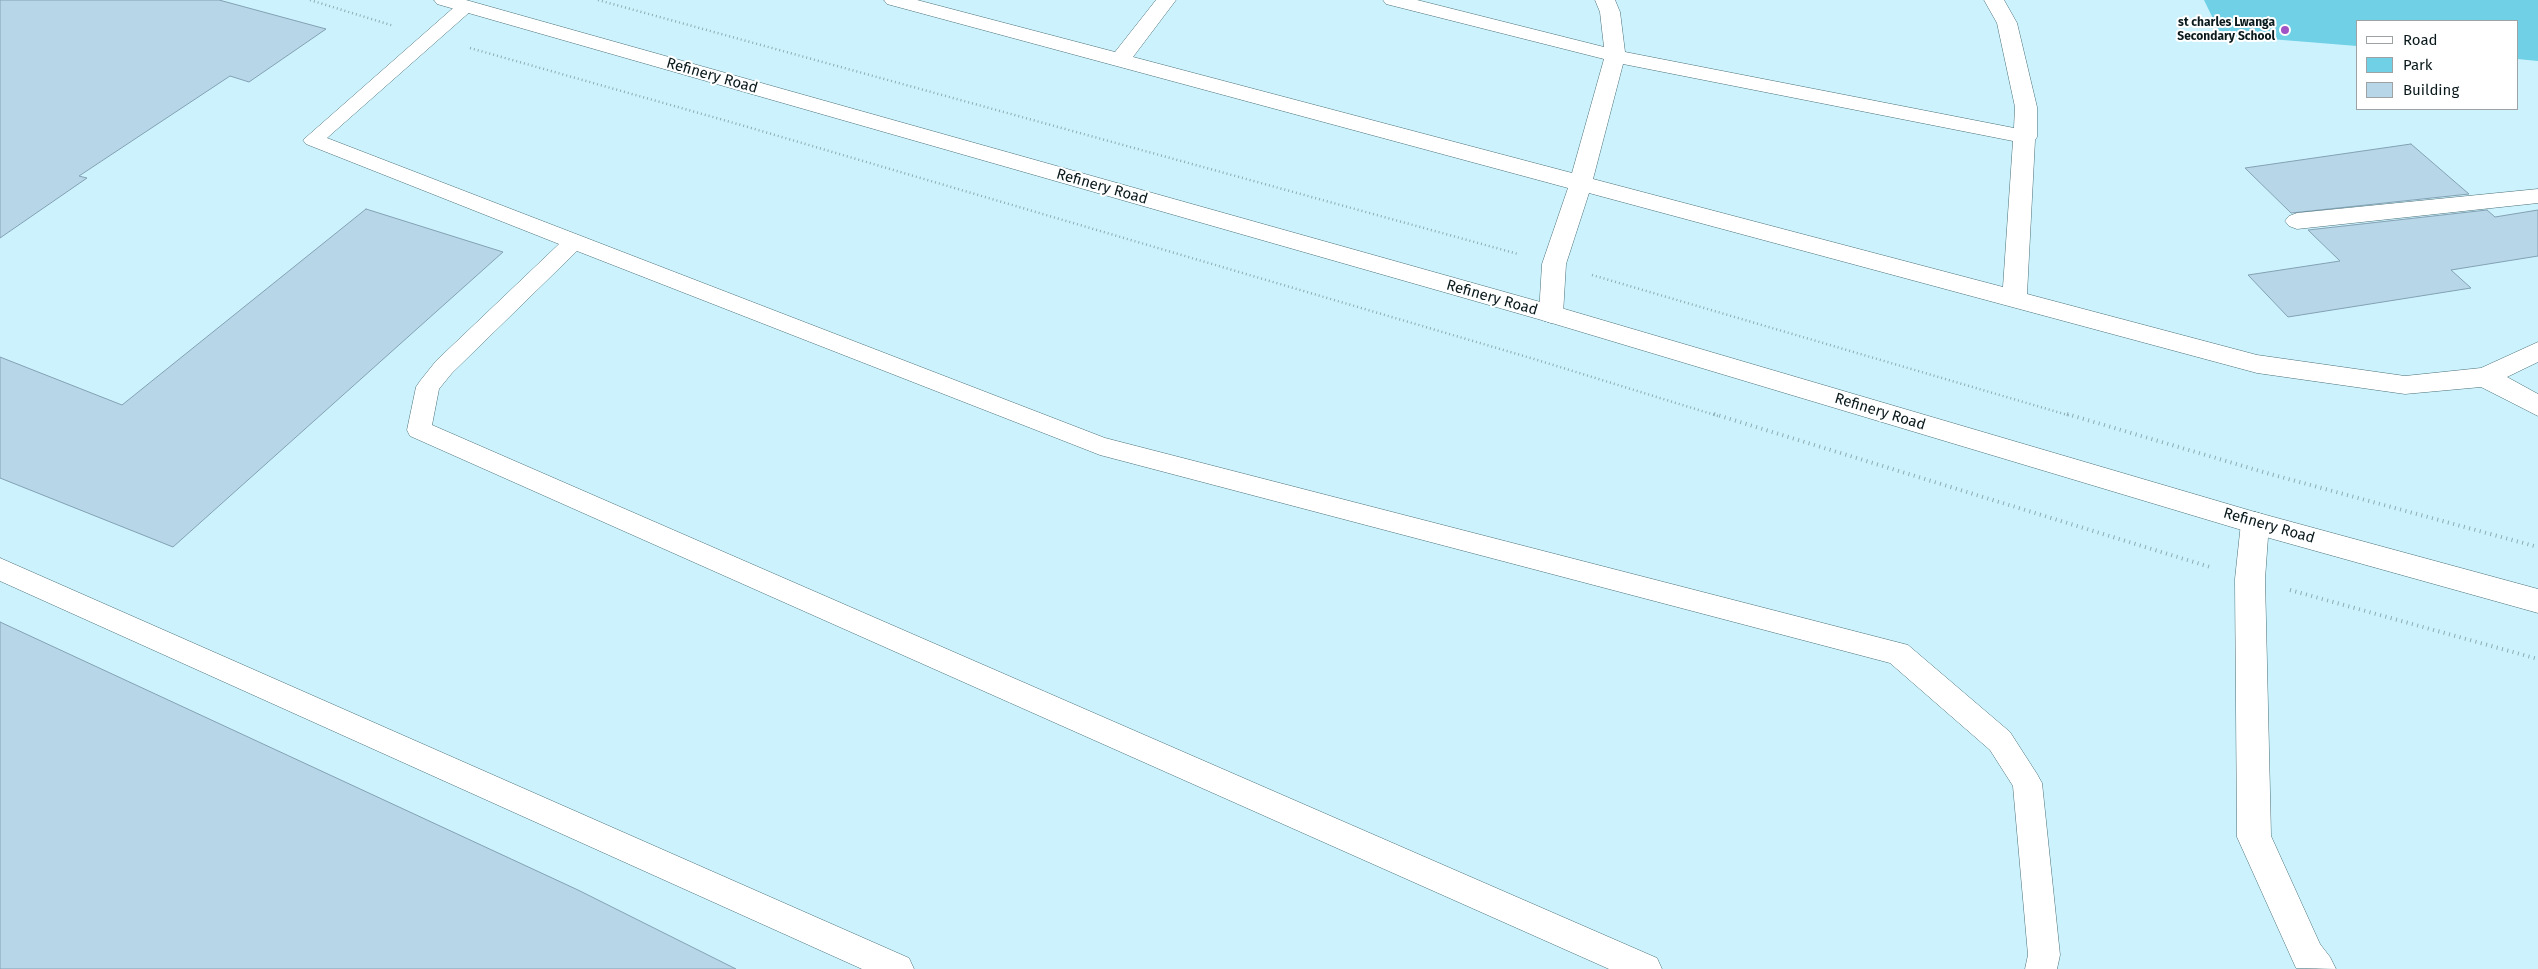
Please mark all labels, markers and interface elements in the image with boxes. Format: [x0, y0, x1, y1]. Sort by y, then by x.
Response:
place label: st charles Lwanga Secondary School [2177, 16, 2275, 44]
legend [2356, 20, 2518, 110]
marker: st charles Lwanga Secondary School [2279, 24, 2291, 36]
text: Road [2403, 31, 2438, 49]
street label: Refinery Road [664, 54, 760, 98]
text: Park [2403, 56, 2433, 74]
text: Building [2403, 81, 2459, 99]
street label: Refinery Road [1054, 165, 1150, 209]
street label: Refinery Road [1444, 276, 1540, 320]
street label: Refinery Road [1832, 390, 1928, 434]
street label: Refinery Road [2221, 504, 2317, 548]

